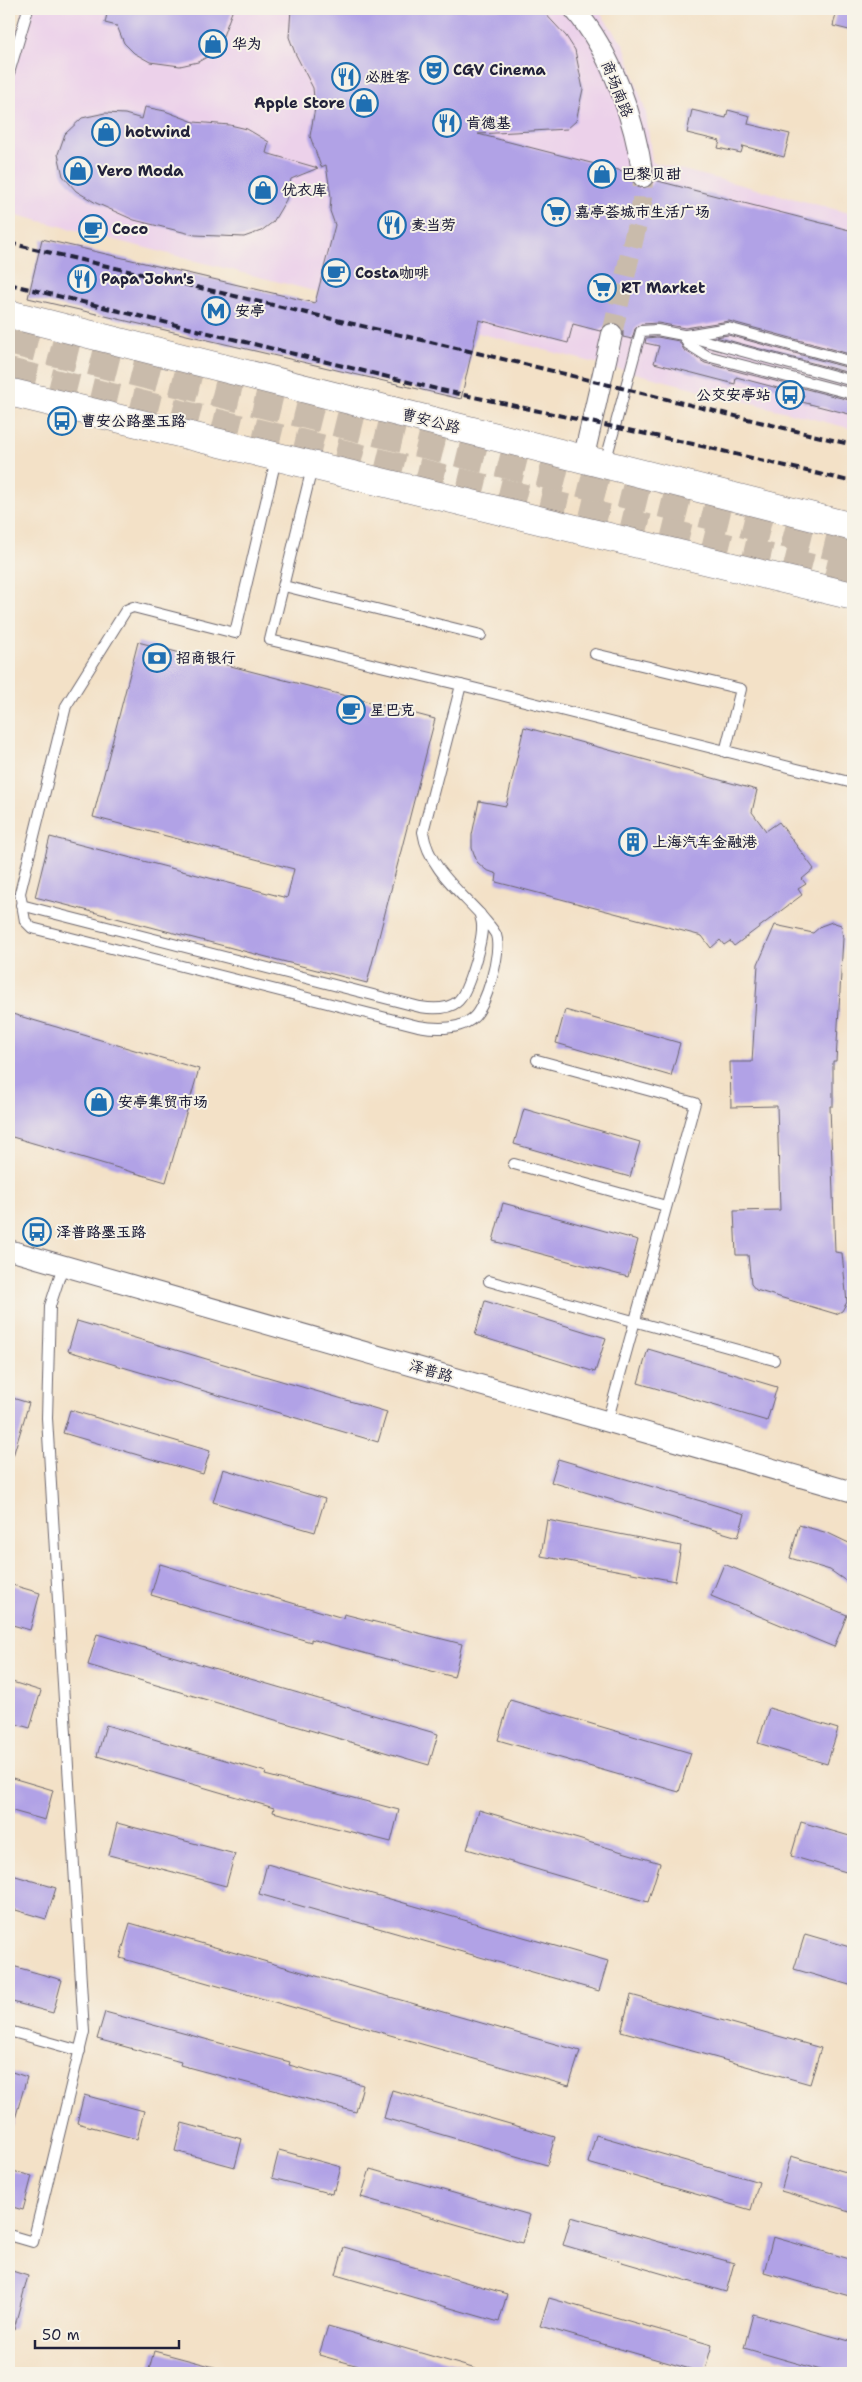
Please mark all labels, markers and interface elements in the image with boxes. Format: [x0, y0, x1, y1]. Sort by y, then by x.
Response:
shop icon: 华为 [198, 29, 228, 59]
place label: 华为 [232, 34, 262, 54]
theatre icon: CGV Cinema [419, 55, 449, 85]
street label: 商场南路 [596, 57, 638, 121]
place label: CGV Cinema [453, 60, 546, 80]
restaurant icon: 必胜客 [331, 62, 361, 92]
place label: 必胜客 [365, 67, 410, 87]
shop icon: Apple Store [349, 88, 379, 118]
place label: Apple Store [254, 93, 345, 113]
restaurant icon: 肯德基 [432, 108, 462, 138]
place label: 肯德基 [466, 113, 511, 133]
shop icon: hotwind [91, 117, 121, 147]
place label: hotwind [125, 122, 190, 142]
shop icon: Vero Moda [63, 156, 93, 186]
shop icon: 巴黎贝甜 [587, 159, 617, 189]
place label: Vero Moda [97, 161, 184, 181]
place label: 巴黎贝甜 [621, 164, 681, 184]
shop icon: 优衣库 [248, 175, 278, 205]
place label: 优衣库 [282, 180, 327, 200]
supermarket icon: 嘉亭荟城市生活广场 [541, 197, 571, 227]
place label: 嘉亭荟城市生活广场 [575, 202, 710, 222]
restaurant icon: 麦当劳 [377, 210, 407, 240]
cafe icon: Coco [78, 214, 108, 244]
place label: 麦当劳 [411, 215, 456, 235]
place label: Coco [112, 219, 148, 239]
cafe icon: Costa咖啡 [321, 258, 351, 288]
place label: Costa咖啡 [355, 263, 429, 283]
restaurant icon: Papa John's [67, 264, 97, 294]
place label: Papa John's [101, 269, 194, 289]
supermarket icon: RT Market [587, 273, 617, 303]
place label: RT Market [621, 278, 705, 298]
metro station icon: 安亭 [201, 296, 231, 326]
place label: 安亭 [235, 301, 265, 321]
bus stop icon: 公交安亭站 [775, 380, 805, 410]
place label: 公交安亭站 [696, 385, 771, 405]
street label: 曹安公路 [399, 404, 463, 438]
bus stop icon: 曹安公路墨玉路 [47, 406, 77, 436]
place label: 曹安公路墨玉路 [81, 411, 186, 431]
bank icon: 招商银行 [142, 643, 172, 673]
place label: 招商银行 [176, 648, 236, 668]
cafe icon: 星巴克 [336, 695, 366, 725]
place label: 星巴克 [370, 700, 415, 720]
building icon: 上海汽车金融港 [618, 827, 648, 857]
place label: 上海汽车金融港 [652, 832, 757, 852]
shop icon: 安亭集贸市场 [84, 1087, 114, 1117]
place label: 安亭集贸市场 [118, 1092, 208, 1112]
bus stop icon: 泽普路墨玉路 [22, 1217, 52, 1247]
place label: 泽普路墨玉路 [56, 1222, 146, 1242]
street label: 泽普路 [407, 1355, 455, 1387]
scale bar [35, 2317, 179, 2349]
text: 50 m [42, 2325, 80, 2345]

